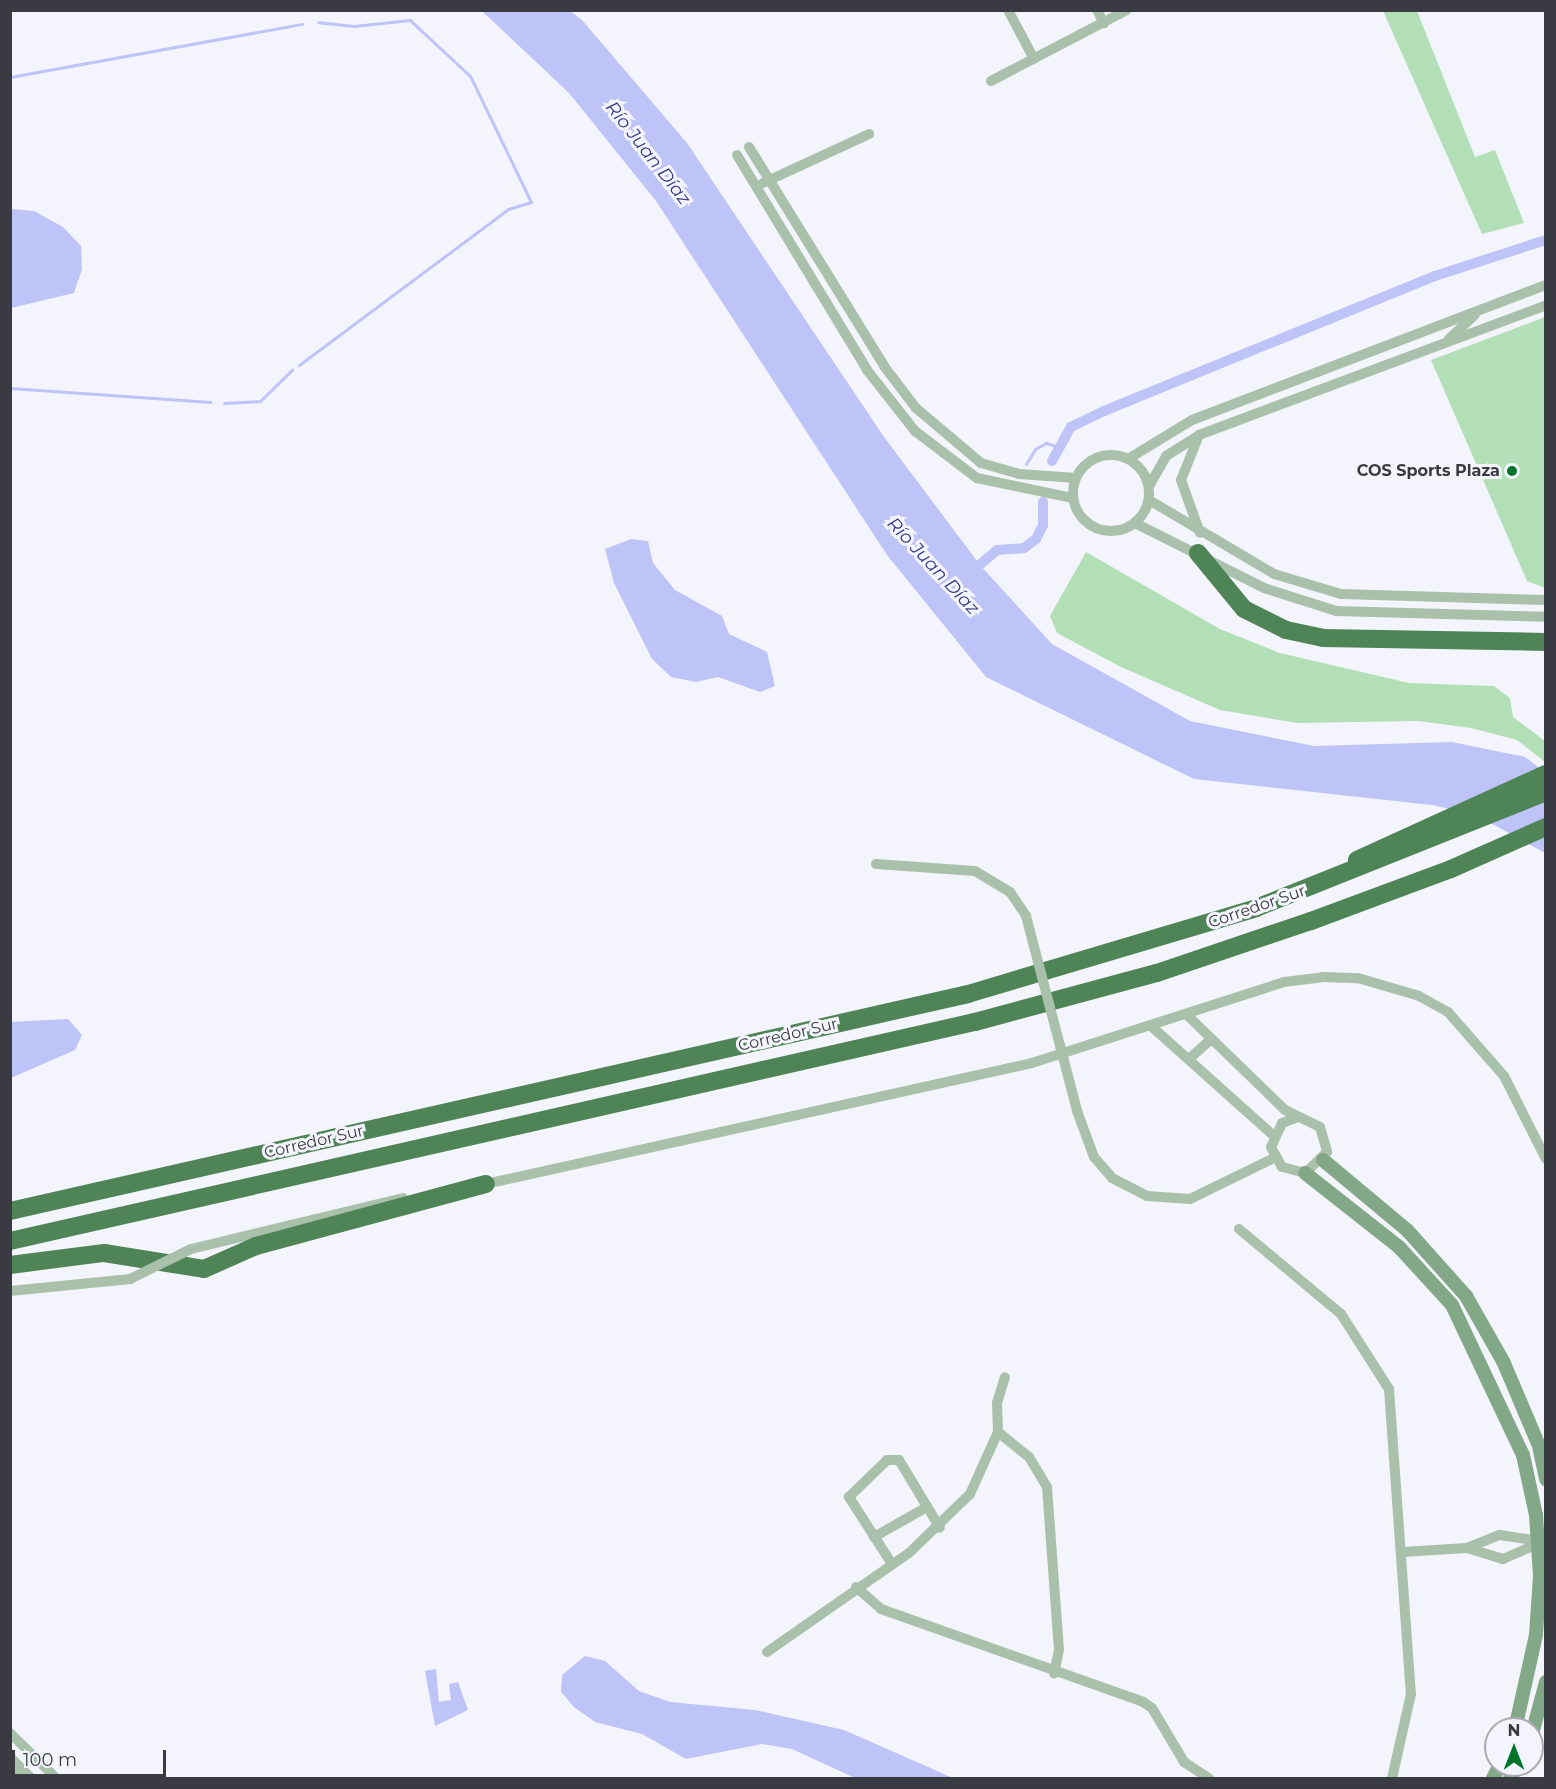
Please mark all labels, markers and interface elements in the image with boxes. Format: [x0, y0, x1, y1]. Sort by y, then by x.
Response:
water label: Río Juan Díaz [601, 97, 695, 209]
place label: COS Sports Plaza [1357, 461, 1500, 481]
marker: COS Sports Plaza [1505, 464, 1519, 478]
water label: Río Juan Díaz [882, 513, 984, 619]
street label: Corredor Sur [1206, 881, 1308, 933]
street label: Corredor Sur [736, 1014, 840, 1056]
street label: Corredor Sur [262, 1121, 366, 1163]
north arrow [1484, 1717, 1544, 1777]
text: N [1508, 1721, 1520, 1740]
scale bar [15, 1738, 170, 1776]
text: 100 m [23, 1749, 77, 1771]

